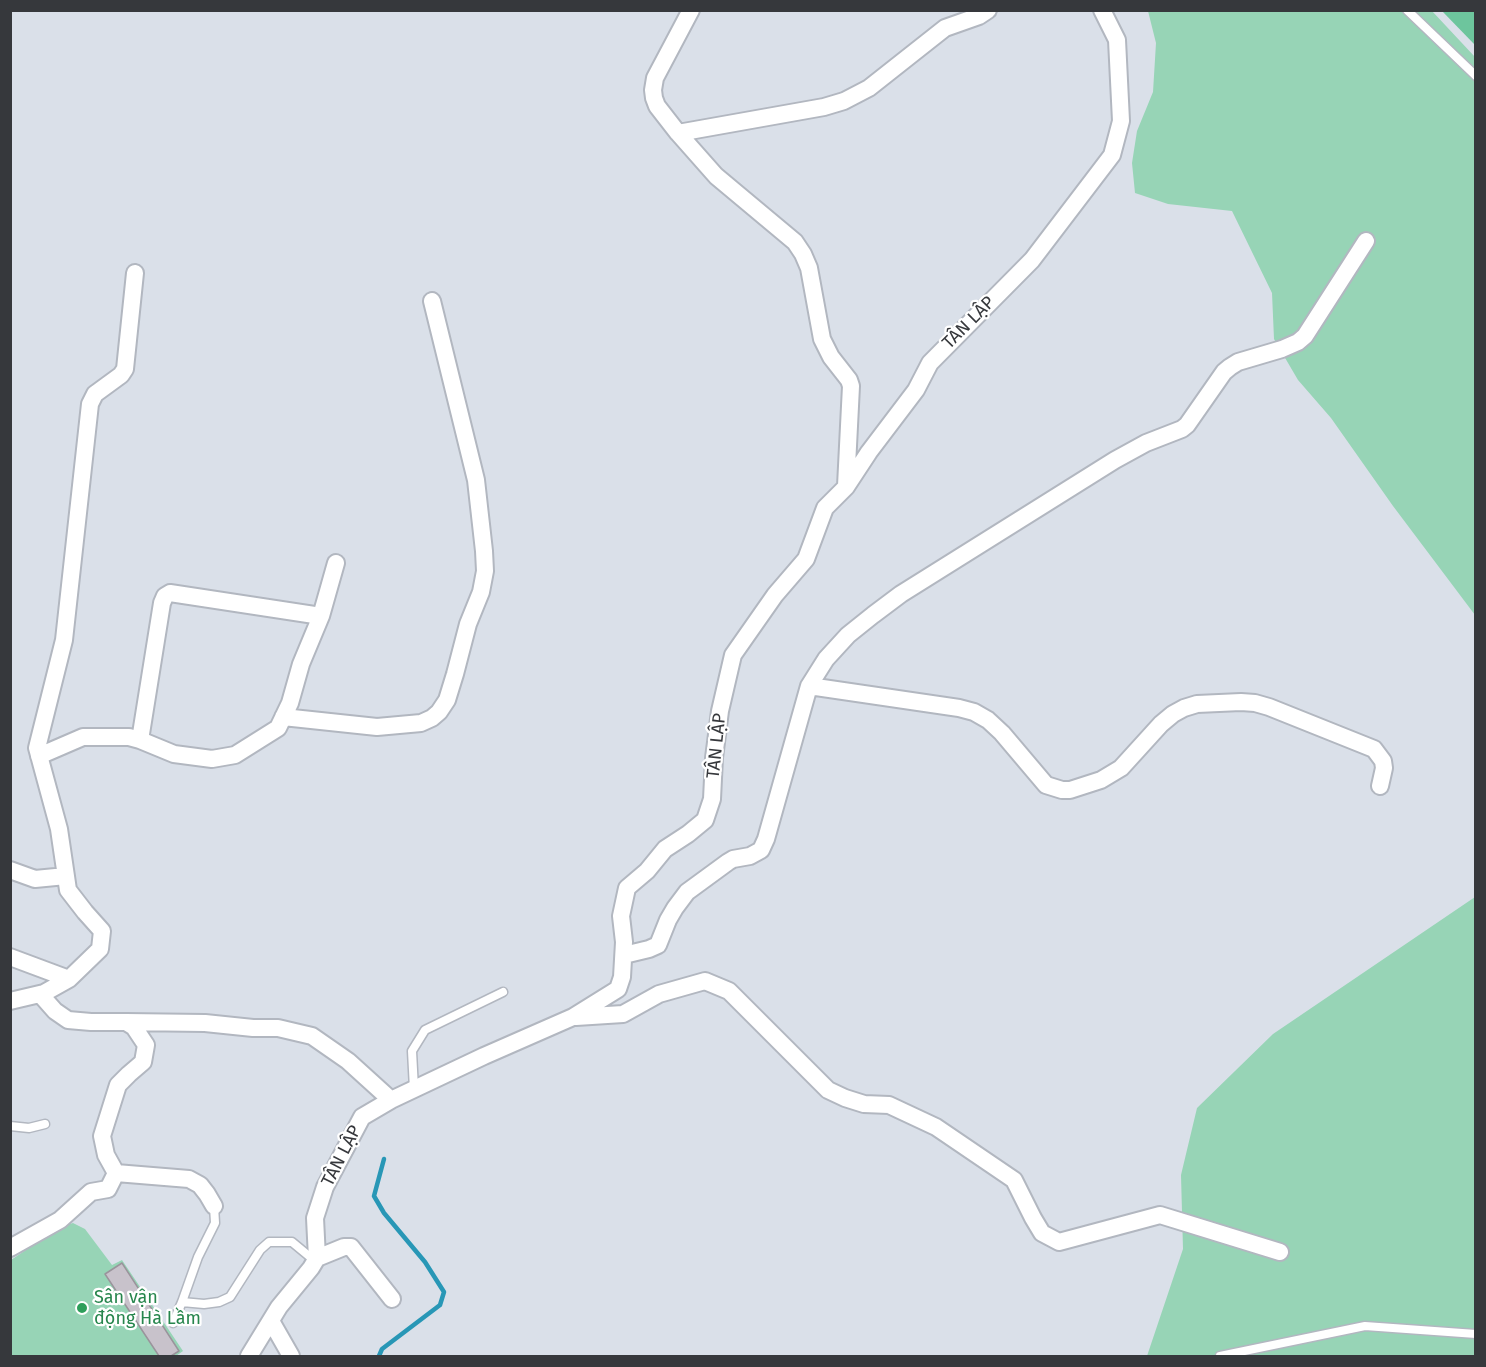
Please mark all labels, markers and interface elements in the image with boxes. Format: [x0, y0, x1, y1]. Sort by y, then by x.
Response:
street label: TÂN LẬP [938, 292, 1000, 354]
street label: TÂN LẬP [703, 712, 731, 780]
street label: TÂN LẬP [318, 1122, 366, 1190]
place label: Sân vận động Hà Lầm [94, 1287, 201, 1330]
marker: Sân vận động Hà Lầm [75, 1301, 89, 1315]

